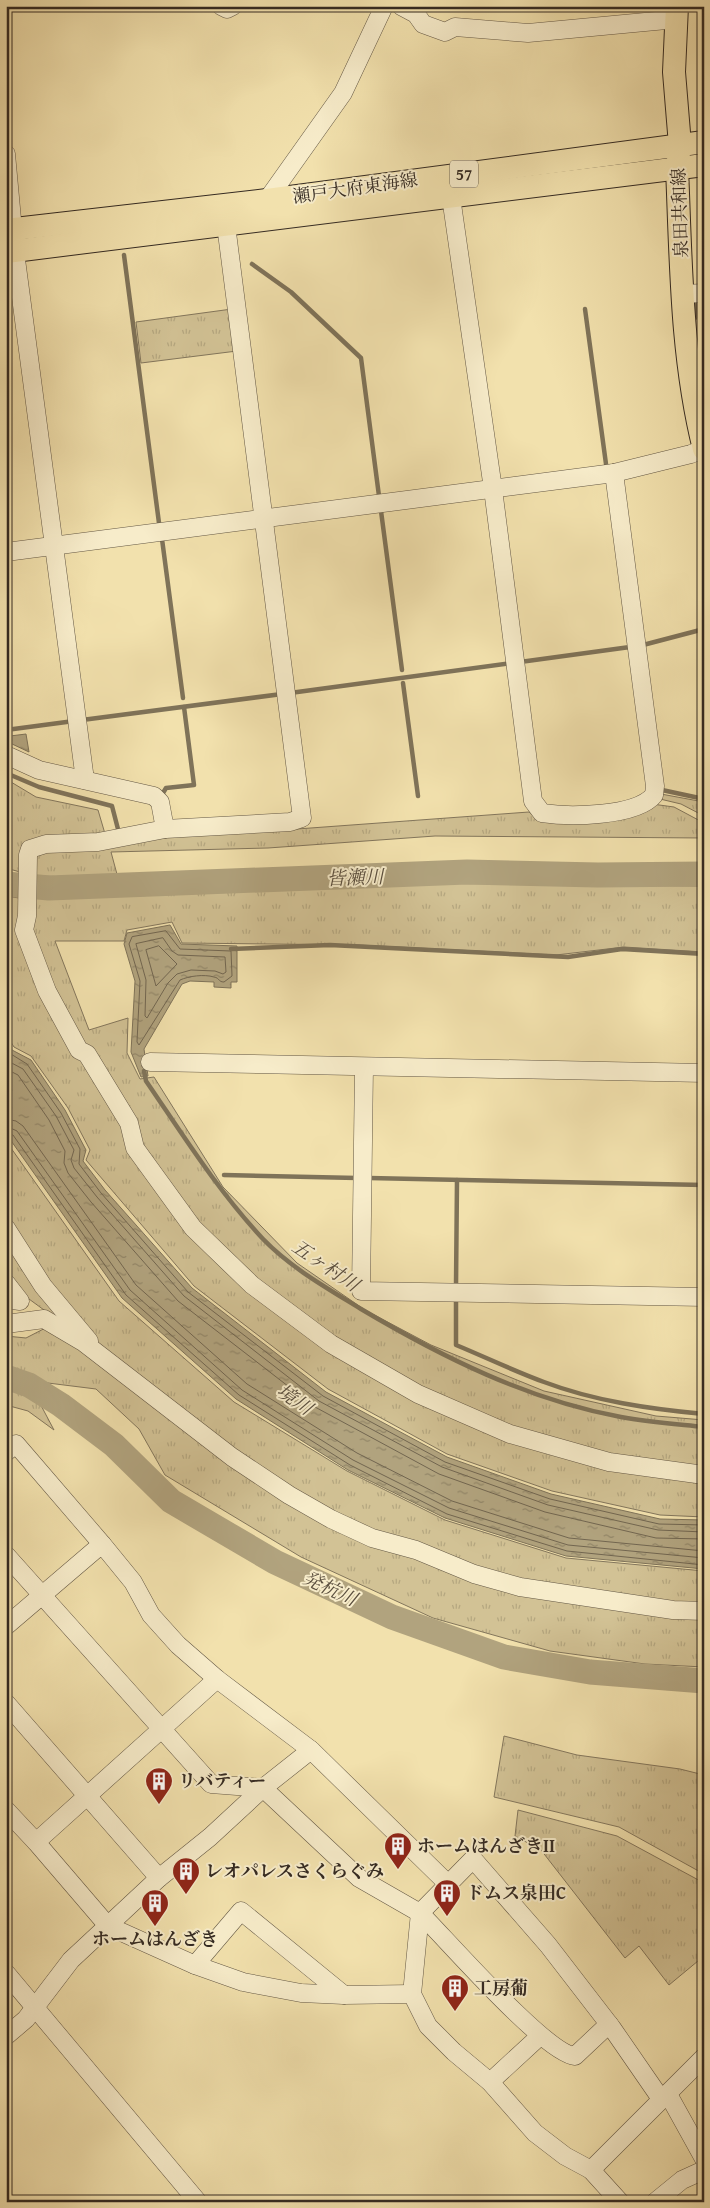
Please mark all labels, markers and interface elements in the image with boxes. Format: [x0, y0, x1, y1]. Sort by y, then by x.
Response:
road number: 57 [450, 160, 478, 188]
street label: 瀬戸大府東海線 [291, 165, 419, 210]
street label: 泉田共和線 [664, 168, 695, 258]
water label: 皆瀬川 [326, 862, 386, 892]
water label: 五ヶ村川 [287, 1232, 367, 1299]
water label: 境川 [271, 1377, 320, 1423]
water label: 発杭川 [298, 1563, 364, 1614]
building icon: リバティー [144, 1766, 174, 1805]
place label: リバティー [178, 1767, 266, 1794]
building icon: ホームはんざきⅡ [383, 1831, 413, 1870]
place label: ホームはんざきⅡ [417, 1832, 555, 1859]
building icon: レオパレスさくらぐみ [171, 1856, 201, 1895]
place label: レオパレスさくらぐみ [205, 1857, 384, 1884]
building icon: ドムス泉田C [432, 1878, 462, 1917]
place label: ドムス泉田C [466, 1879, 566, 1906]
building icon: ホームはんざき [140, 1888, 170, 1927]
place label: ホームはんざき [92, 1925, 218, 1952]
building icon: 工房葡 [440, 1973, 470, 2012]
place label: 工房葡 [474, 1974, 528, 2001]

